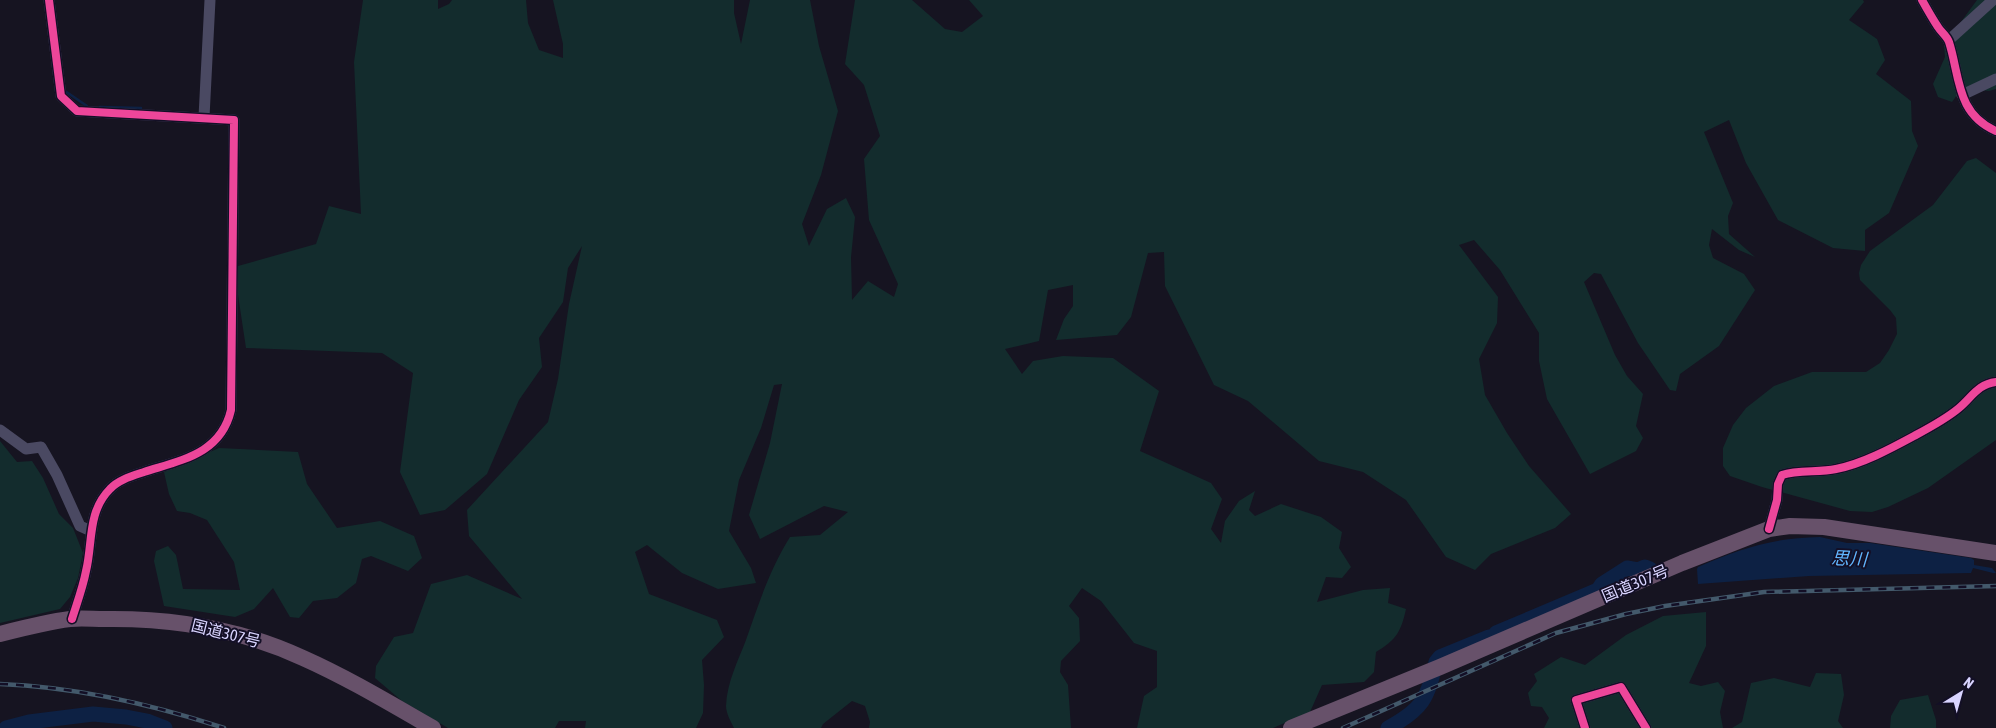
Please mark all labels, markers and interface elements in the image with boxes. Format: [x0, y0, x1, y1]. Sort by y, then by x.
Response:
water label: 思川 [1831, 547, 1870, 570]
street label: 国道307号 [1599, 561, 1671, 605]
street label: 国道307号 [190, 616, 262, 650]
north arrow [1936, 668, 1986, 718]
text: N [1961, 674, 1977, 691]

